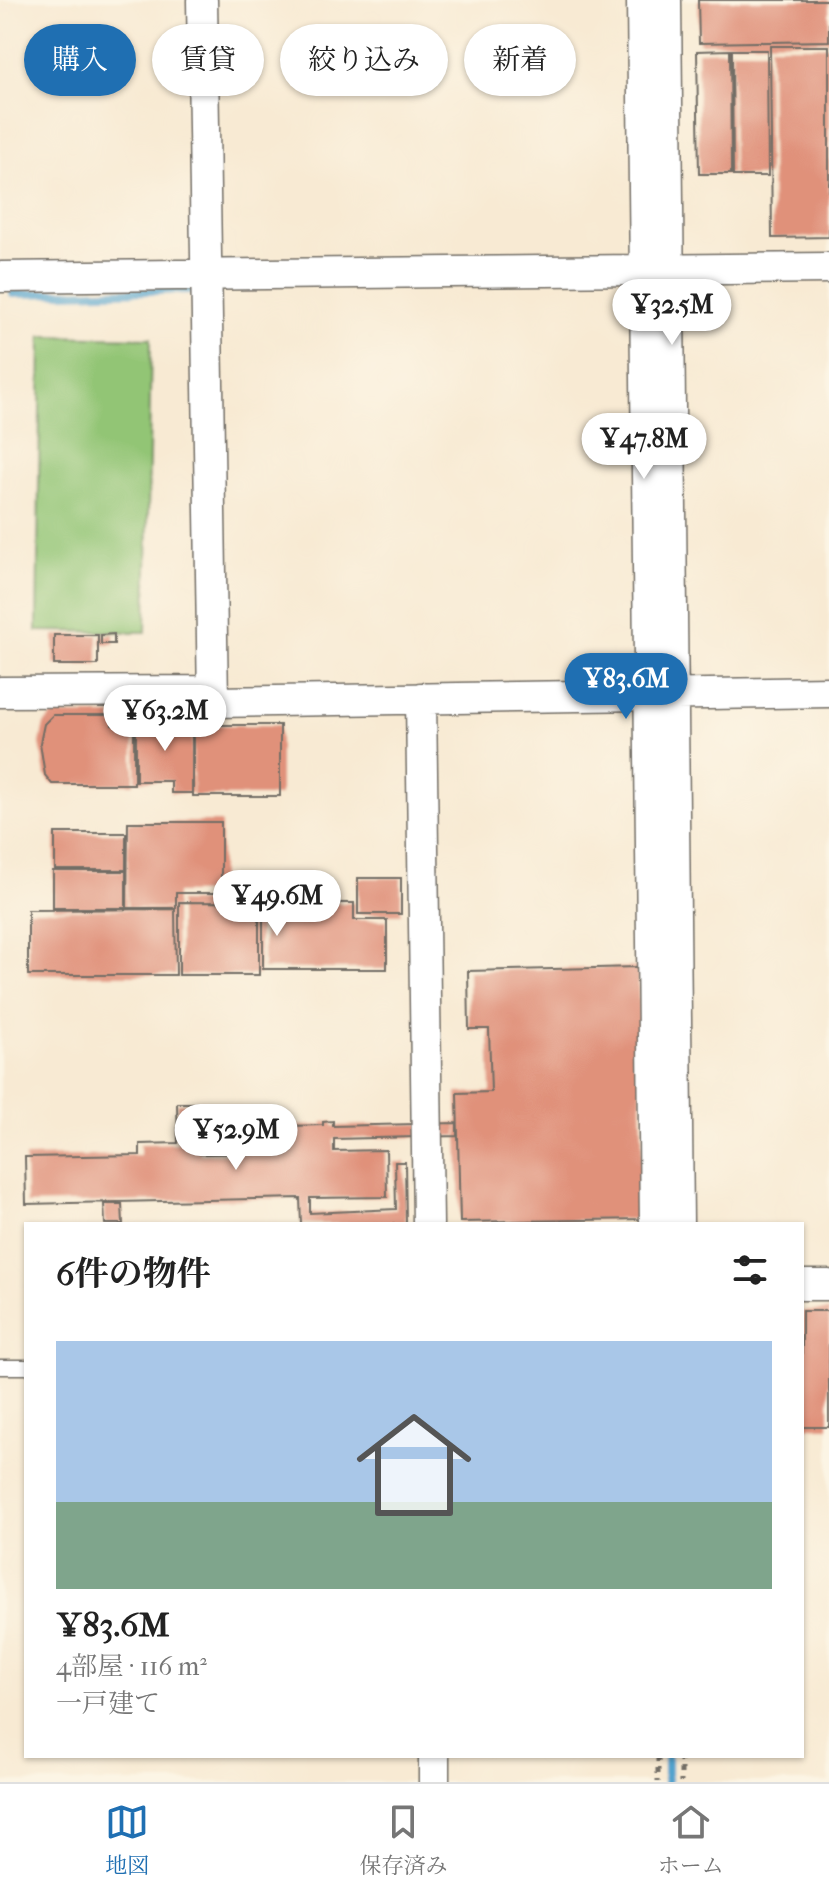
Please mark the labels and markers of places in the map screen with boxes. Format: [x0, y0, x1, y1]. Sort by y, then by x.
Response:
pin: ¥32.5M [607, 279, 737, 347]
pin: ¥47.8M [579, 413, 709, 481]
pin: ¥83.6M [561, 653, 691, 721]
pin: ¥63.2M [100, 685, 230, 753]
pin: ¥49.6M [212, 870, 342, 938]
pin: ¥52.9M [171, 1104, 301, 1172]

